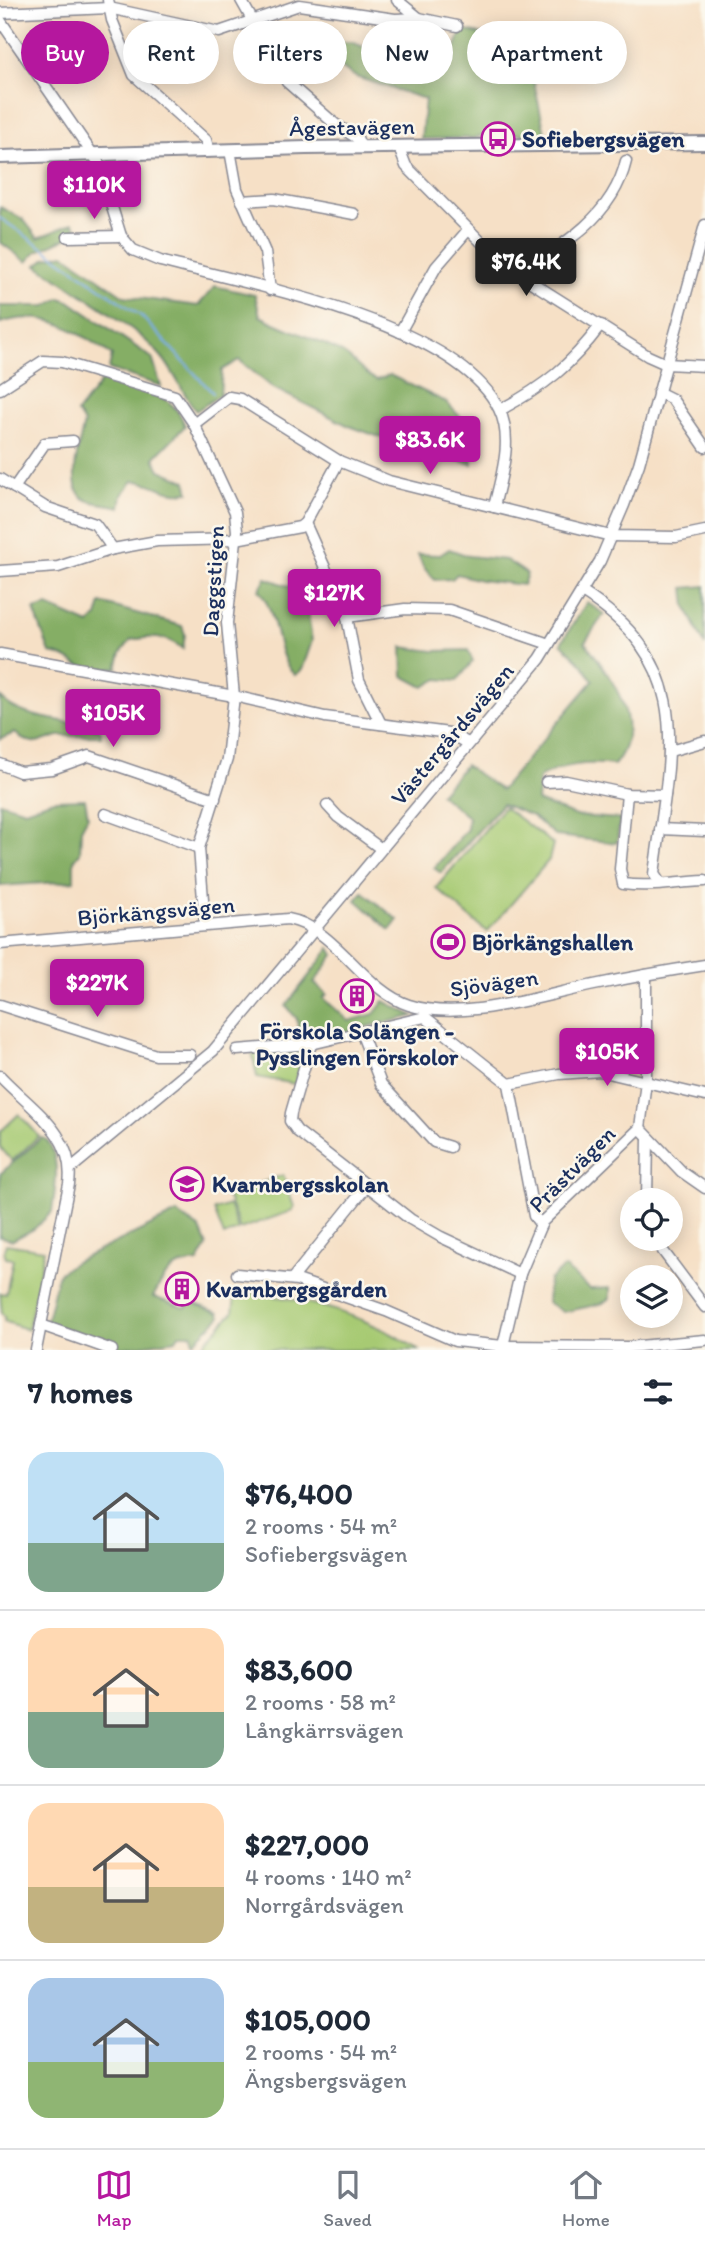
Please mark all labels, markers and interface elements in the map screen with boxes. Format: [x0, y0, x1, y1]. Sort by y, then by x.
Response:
chip: Buy [21, 21, 109, 84]
chip: Rent [123, 21, 219, 84]
chip: Filters [233, 21, 347, 84]
chip: New [361, 21, 453, 84]
chip: Apartment [467, 21, 627, 84]
street label: Ågestavägen [289, 112, 415, 142]
bus stop icon: Sofiebergsvägen [479, 120, 517, 158]
place label: Sofiebergsvägen [522, 125, 685, 153]
pin: $110K [45, 162, 143, 221]
text: $110K [63, 170, 125, 198]
pin: $76.4K [469, 238, 583, 298]
text: $76.4K [491, 247, 561, 275]
pin: $83.6K [373, 416, 487, 476]
text: $83.6K [395, 425, 465, 453]
street label: Daggstigen [196, 525, 230, 637]
pin: $127K [285, 570, 383, 629]
text: $127K [304, 578, 364, 606]
street label: Västergårdsvägen [384, 657, 520, 811]
pin: $105K [64, 690, 162, 749]
text: $105K [81, 698, 145, 726]
street label: Björkängsvägen [76, 890, 236, 932]
sports icon: Björkängshallen [429, 923, 467, 961]
place label: Björkängshallen [472, 928, 634, 956]
pin: $227K [48, 960, 146, 1019]
street label: Sjövägen [448, 963, 540, 1003]
text: $227K [66, 968, 128, 996]
building icon: Förskola Solängen - Pysslingen Förskolor [338, 977, 376, 1015]
place label: Förskola Solängen - Pysslingen Förskolor [256, 1017, 459, 1071]
pin: $105K [558, 1028, 656, 1088]
text: $105K [575, 1037, 639, 1065]
street label: Prästvägen [523, 1120, 621, 1218]
school or university icon: Kvarnbergsskolan [168, 1165, 206, 1203]
place label: Kvarnbergsskolan [212, 1170, 389, 1198]
map controls [620, 1188, 683, 1328]
button: locate [620, 1188, 683, 1251]
button: layers [620, 1265, 683, 1328]
building icon: Kvarnbergsgården [163, 1270, 201, 1308]
place label: Kvarnbergsgården [206, 1275, 388, 1303]
icon: filters [639, 1373, 677, 1411]
text: 7 homes [28, 1374, 133, 1411]
text: $76,400 [245, 1475, 353, 1512]
icon: home [84, 1480, 168, 1564]
text: 2 rooms · 54 m² [245, 1512, 397, 1540]
text: Sofiebergsvägen [245, 1540, 407, 1568]
text: $83,600 [245, 1651, 353, 1688]
icon: home [84, 1656, 168, 1740]
text: 2 rooms · 58 m² [245, 1688, 396, 1716]
text: Långkärrsvägen [245, 1716, 404, 1744]
text: $227,000 [245, 1826, 369, 1863]
icon: home [84, 1831, 168, 1915]
text: 4 rooms · 140 m² [245, 1863, 412, 1891]
text: Norrgårdsvägen [245, 1891, 404, 1919]
text: $105,000 [245, 2001, 371, 2038]
icon: home [84, 2006, 168, 2090]
text: 2 rooms · 54 m² [245, 2038, 397, 2066]
text: Ängsbergsvägen [245, 2066, 407, 2094]
tab: Map [95, 2166, 133, 2231]
tab: Saved [323, 2166, 372, 2231]
tab: Home [562, 2166, 610, 2231]

